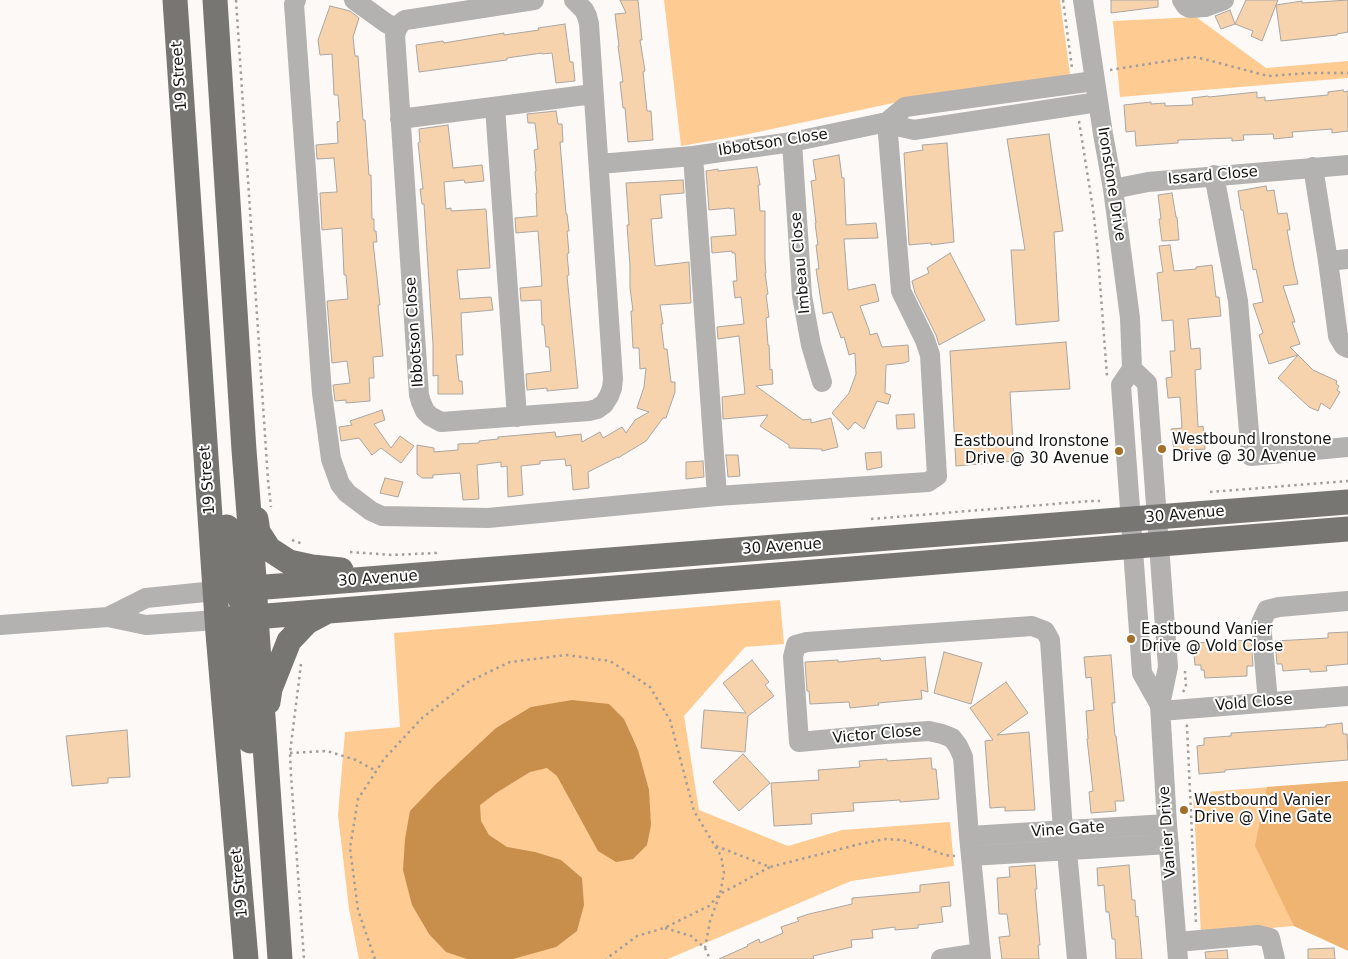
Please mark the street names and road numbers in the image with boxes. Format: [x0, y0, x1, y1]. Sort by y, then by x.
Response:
street label: 19 Street [169, 41, 191, 111]
street label: Ibbotson Close [717, 125, 829, 161]
street label: Ironstone Drive [1093, 126, 1129, 242]
street label: Issard Close [1167, 163, 1259, 189]
street label: Imbeau Close [788, 211, 814, 315]
street label: Ibbotson Close [402, 276, 428, 388]
street label: 19 Street [197, 445, 219, 515]
street label: 30 Avenue [1145, 503, 1225, 527]
street label: 30 Avenue [742, 535, 822, 559]
street label: 30 Avenue [338, 567, 418, 591]
street label: Vold Close [1215, 691, 1293, 715]
street label: Victor Close [832, 722, 922, 748]
street label: Vanier Drive [1156, 785, 1180, 879]
street label: Vine Gate [1031, 818, 1105, 842]
street label: 19 Street [228, 848, 252, 918]

